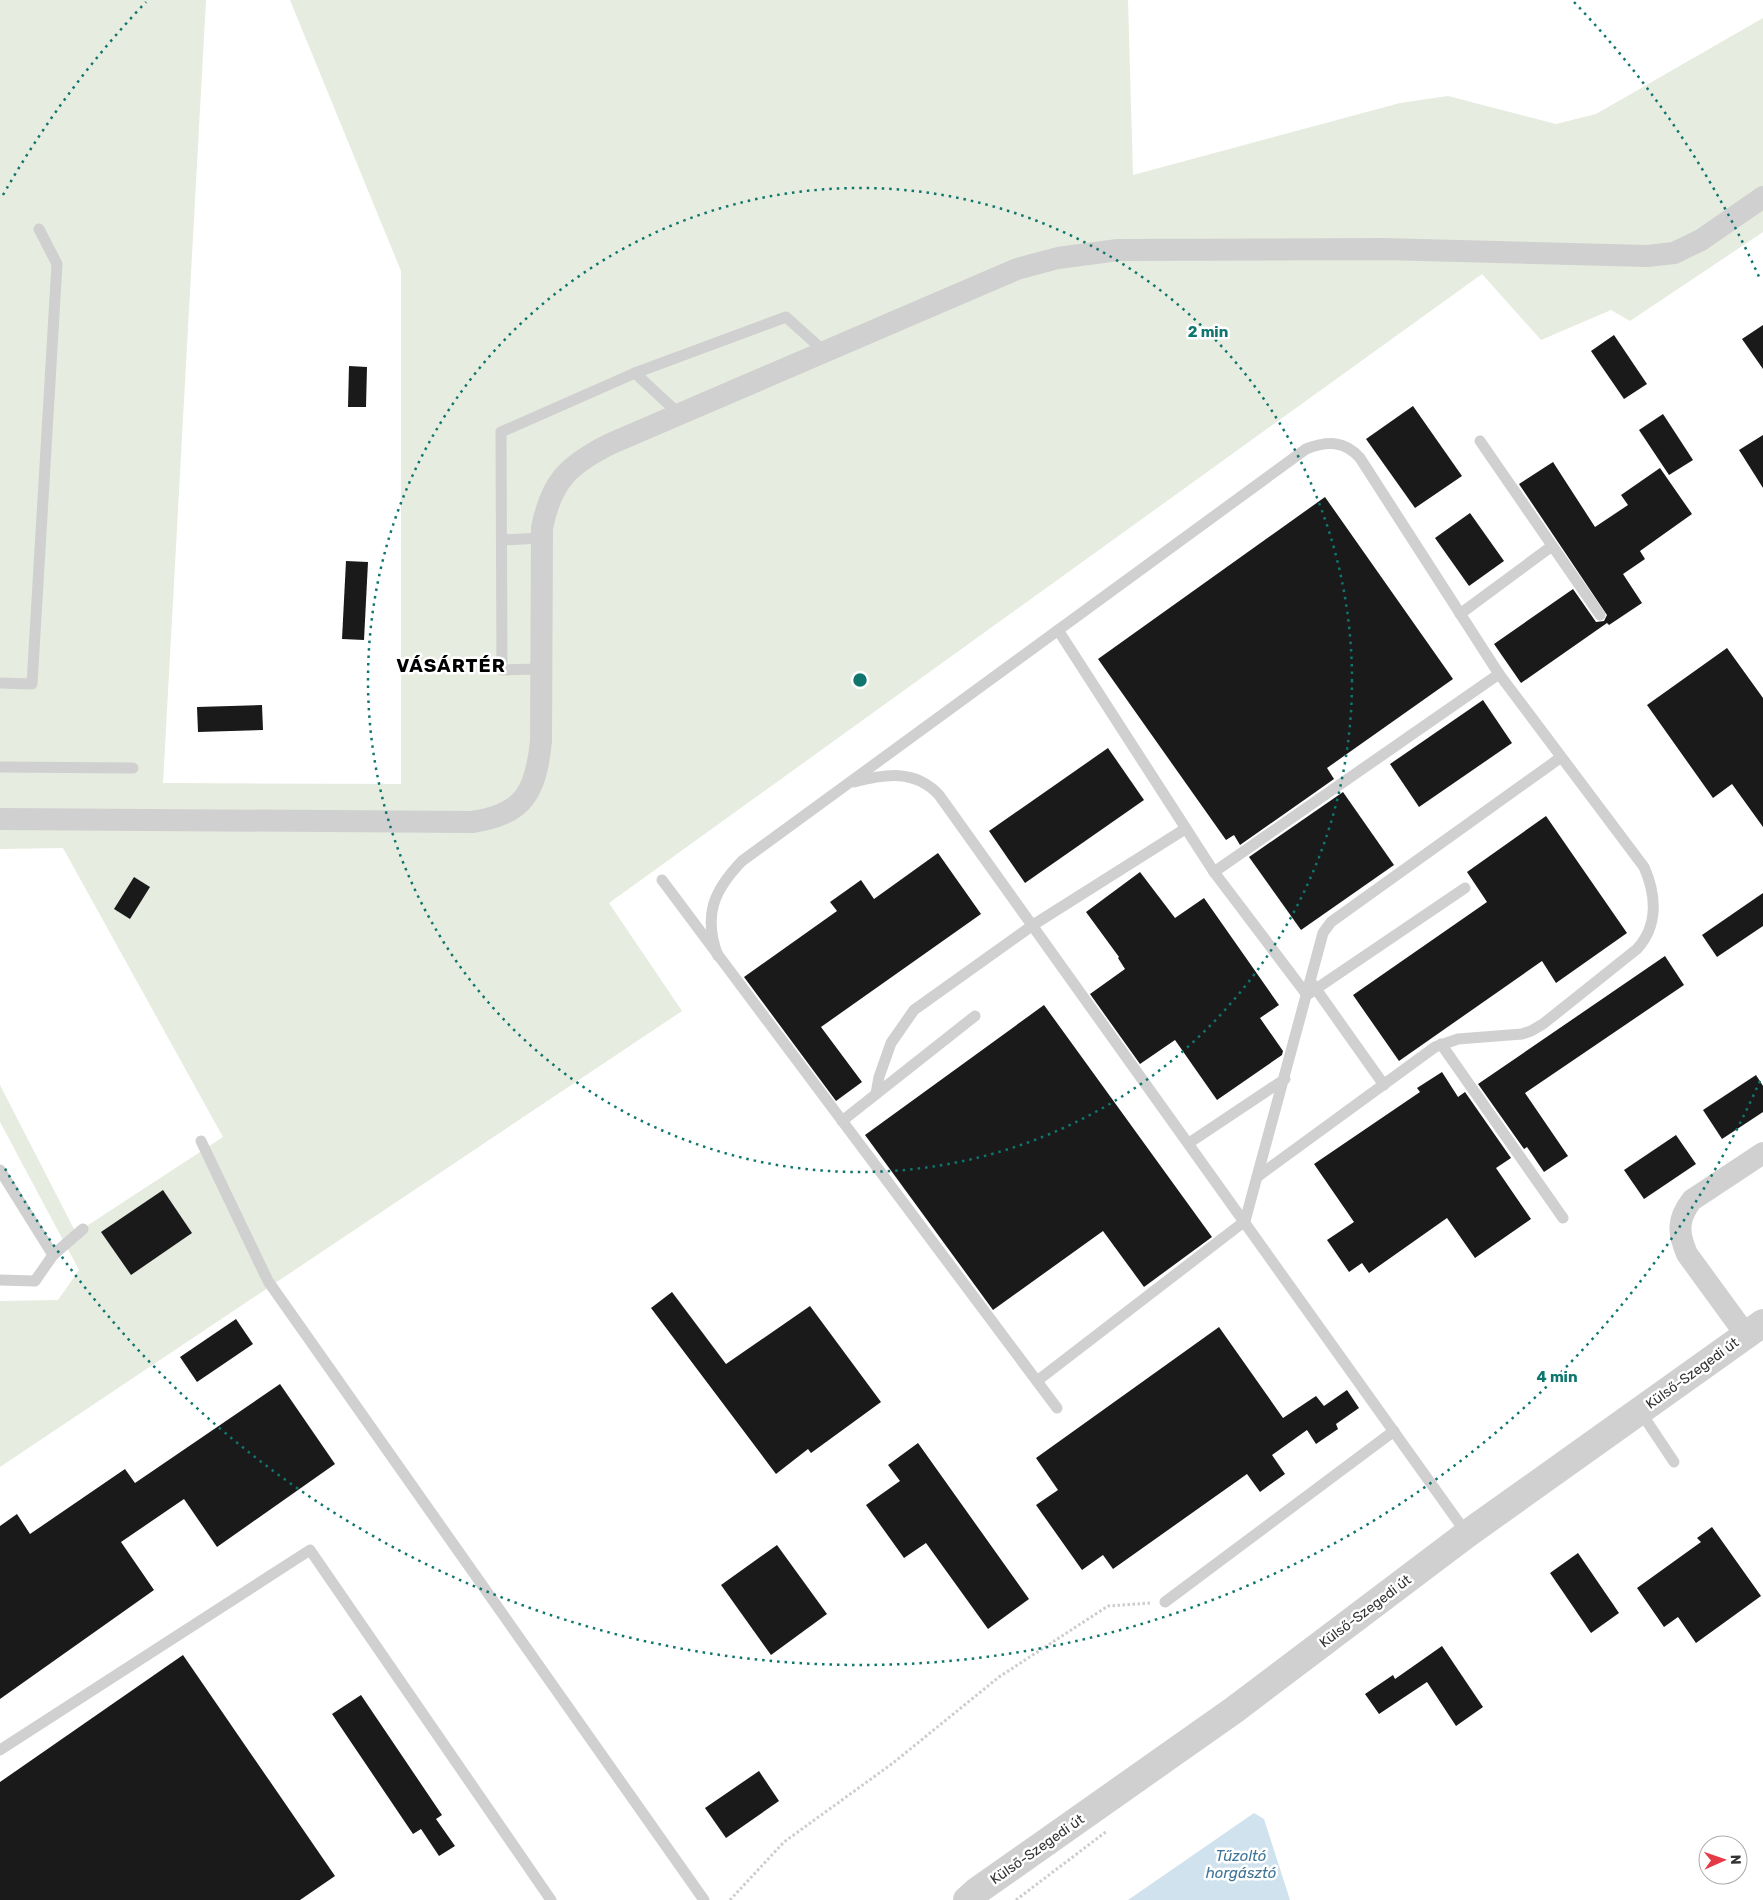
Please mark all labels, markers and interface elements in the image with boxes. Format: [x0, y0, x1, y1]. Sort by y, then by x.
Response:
text: 2 min [1188, 323, 1228, 341]
district label: VÁSÁRTÉR [396, 654, 506, 677]
centre of rings [851, 671, 869, 689]
street label: Külső-Szegedi út [1643, 1334, 1742, 1413]
text: 4 min [1536, 1368, 1578, 1386]
street label: Külső-Szegedi út [1316, 1571, 1415, 1651]
street label: Külső-Szegedi út [987, 1810, 1088, 1888]
north arrow [1698, 1835, 1748, 1885]
water label: Tűzoltó horgásztó [1206, 1847, 1277, 1882]
text: N [1727, 1854, 1744, 1865]

